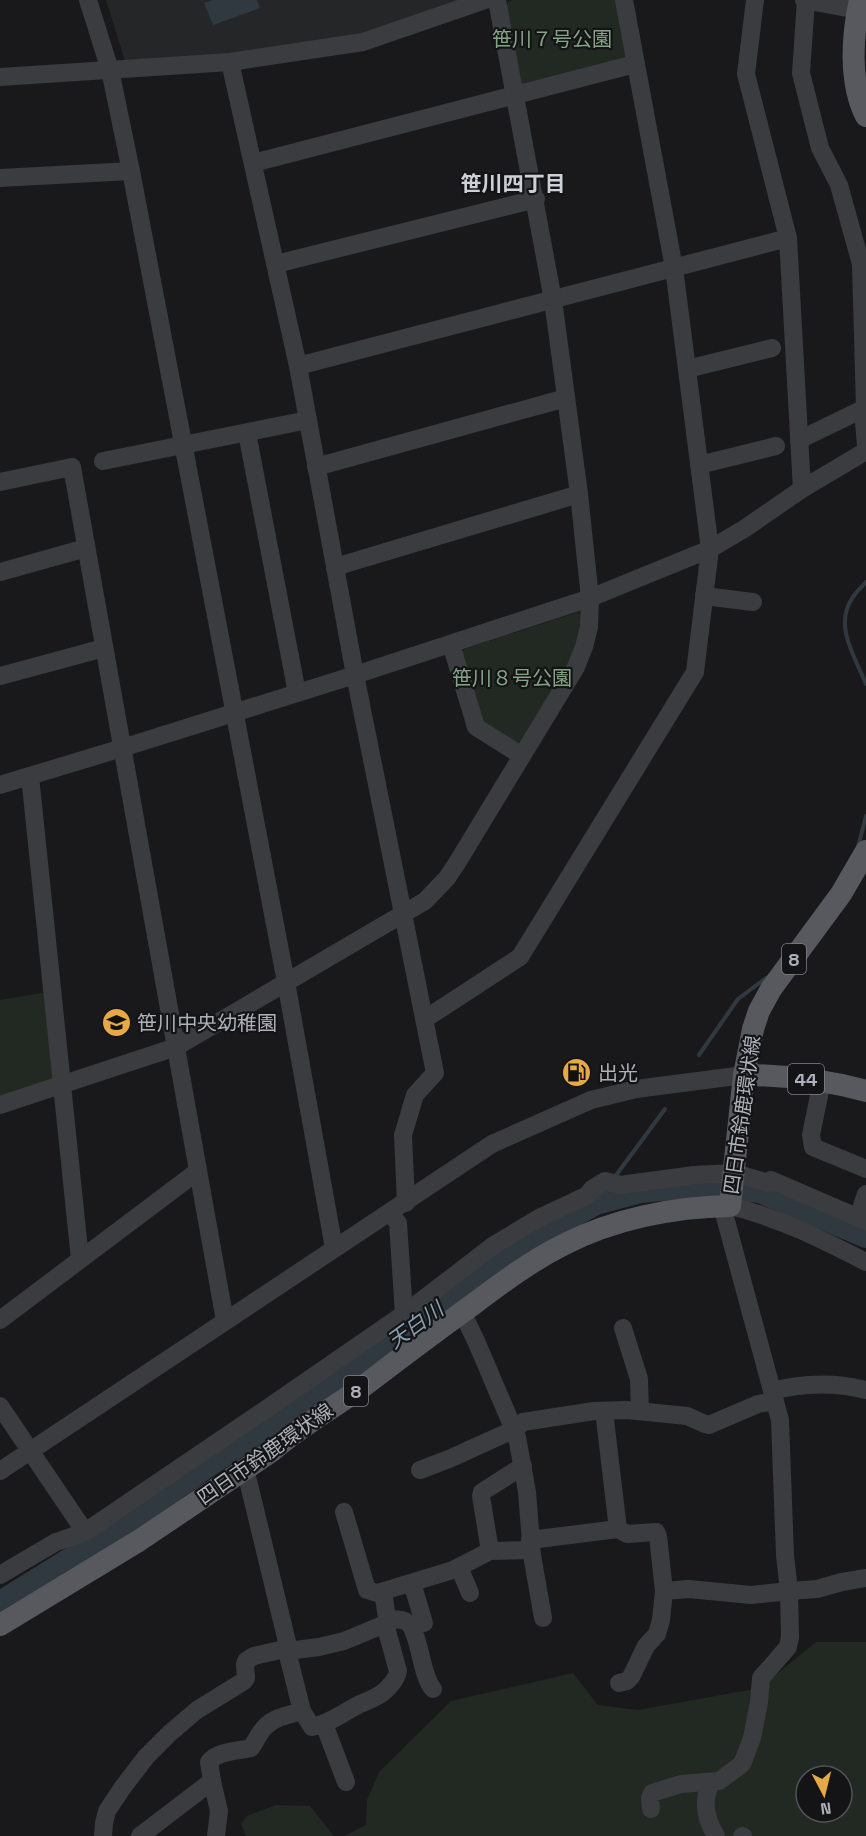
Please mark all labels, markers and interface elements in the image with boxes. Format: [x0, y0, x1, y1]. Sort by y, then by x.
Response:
park label: 笹川７号公園 [492, 26, 612, 52]
district label: 笹川四丁目 [461, 170, 566, 197]
park label: 笹川８号公園 [452, 665, 572, 691]
road number: 8 [782, 944, 806, 974]
school or university icon: 笹川中央幼稚園 [100, 1007, 132, 1039]
place label: 笹川中央幼稚園 [137, 1010, 277, 1036]
street label: 四日市鈴鹿環状線 [718, 1034, 766, 1196]
fuel station icon: 出光 [561, 1057, 593, 1089]
place label: 出光 [598, 1060, 638, 1086]
road number: 44 [788, 1064, 824, 1094]
water label: 天白川 [382, 1294, 450, 1354]
road number: 8 [344, 1376, 368, 1406]
street label: 四日市鈴鹿環状線 [192, 1397, 338, 1511]
north arrow [794, 1764, 854, 1824]
text: N [819, 1797, 832, 1819]

